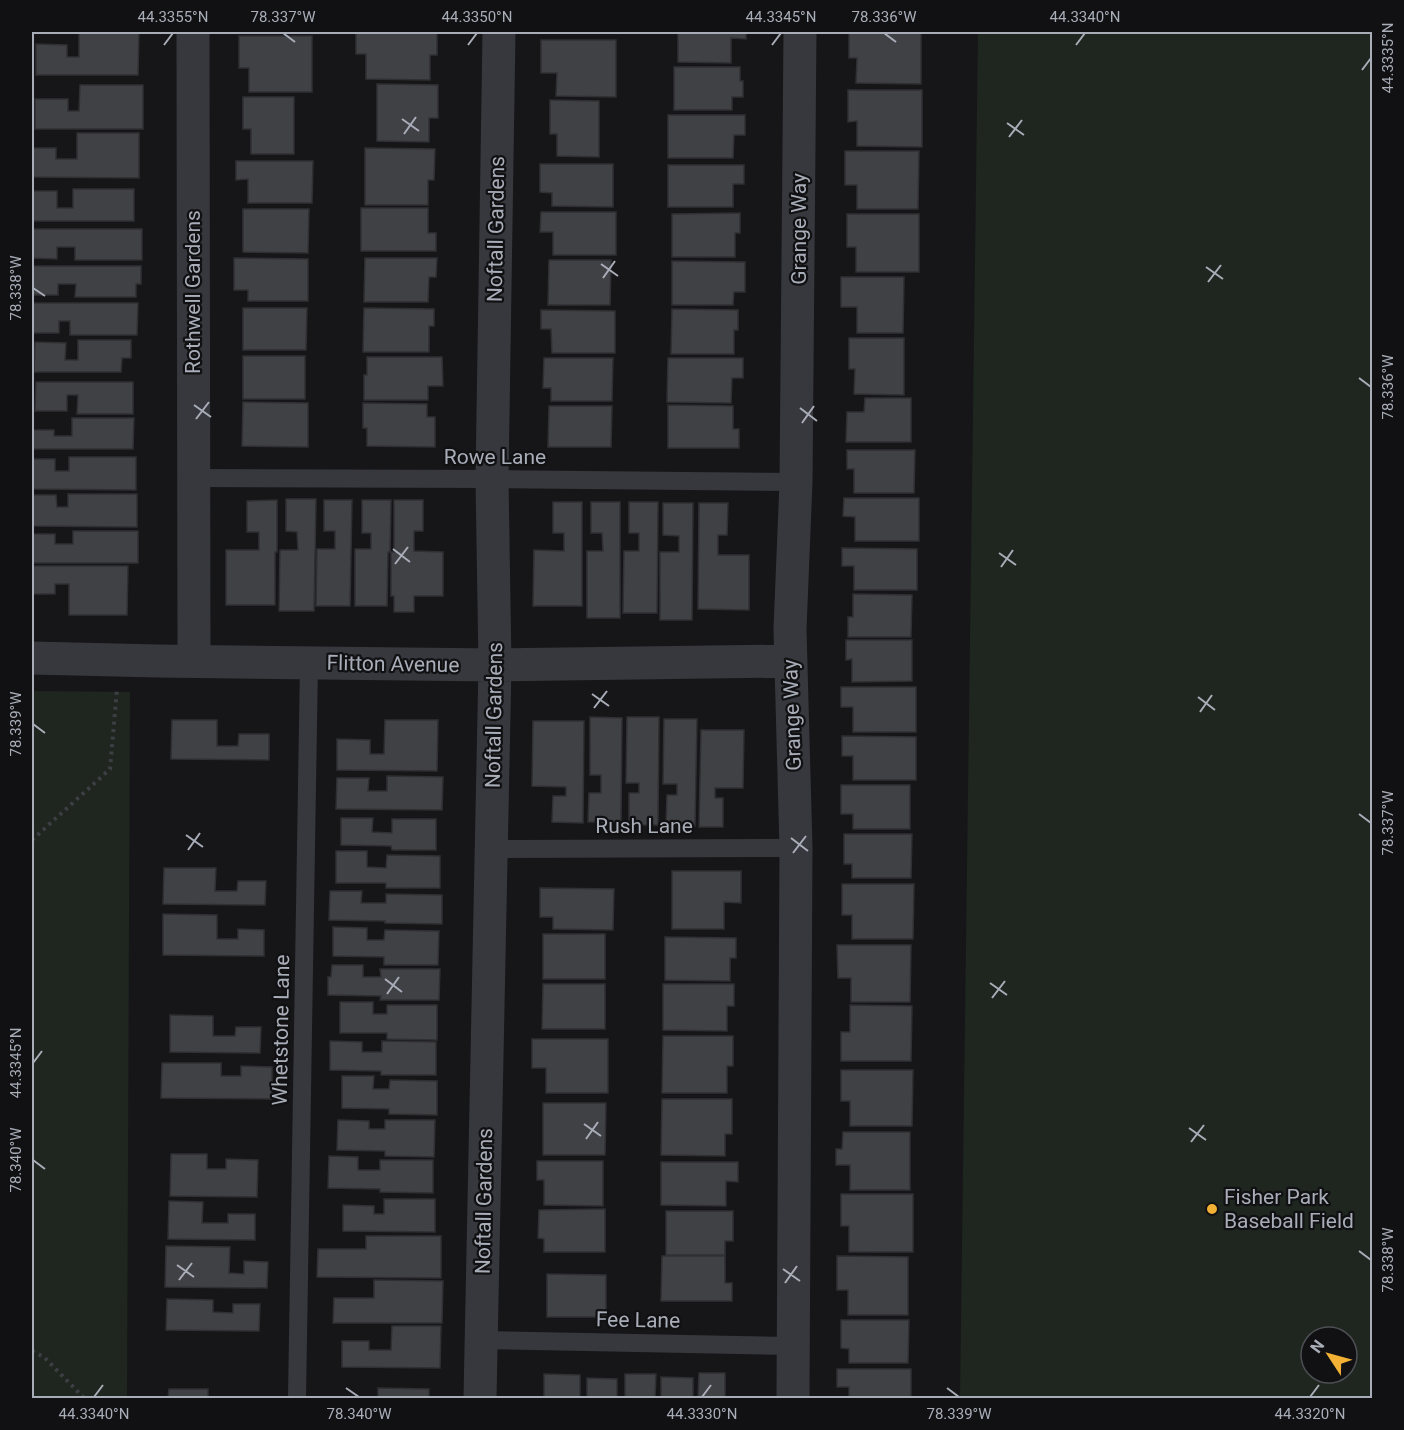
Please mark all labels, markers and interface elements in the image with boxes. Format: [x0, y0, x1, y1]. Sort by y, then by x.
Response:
text: 44.3355°N [138, 8, 208, 26]
text: 78.337°W [250, 8, 316, 26]
text: 44.3350°N [442, 8, 512, 26]
text: 44.3345°N [746, 8, 816, 26]
text: 78.336°W [851, 8, 917, 26]
text: 44.3340°N [1050, 8, 1120, 26]
text: 44.3335°N [1379, 23, 1397, 93]
street label: Noftall Gardens [483, 156, 509, 302]
street label: Grange Way [787, 173, 811, 285]
street label: Rothwell Gardens [181, 210, 205, 374]
text: 78.338°W [7, 255, 25, 321]
text: 78.336°W [1379, 354, 1397, 420]
street label: Rowe Lane [444, 445, 546, 469]
street label: Noftall Gardens [481, 642, 507, 788]
street label: Flitton Avenue [326, 651, 460, 677]
street label: Grange Way [778, 659, 806, 771]
text: 78.339°W [7, 691, 25, 757]
text: 78.337°W [1379, 790, 1397, 856]
street label: Rush Lane [595, 814, 693, 838]
street label: Whetstone Lane [268, 954, 294, 1106]
text: 44.3345°N [7, 1028, 25, 1098]
text: 78.340°W [7, 1127, 25, 1193]
street label: Noftall Gardens [471, 1128, 497, 1274]
place label: Fisher Park Baseball Field [1224, 1185, 1354, 1233]
marker: Fisher Park Baseball Field [1205, 1202, 1219, 1216]
text: 78.338°W [1379, 1227, 1397, 1293]
street label: Fee Lane [596, 1307, 680, 1333]
north arrow [1299, 1325, 1359, 1385]
text: N [1306, 1336, 1328, 1357]
text: 44.3340°N [59, 1405, 129, 1423]
text: 78.340°W [326, 1405, 392, 1423]
text: 44.3330°N [667, 1405, 737, 1423]
text: 78.339°W [926, 1405, 992, 1423]
text: 44.3320°N [1275, 1405, 1345, 1423]

